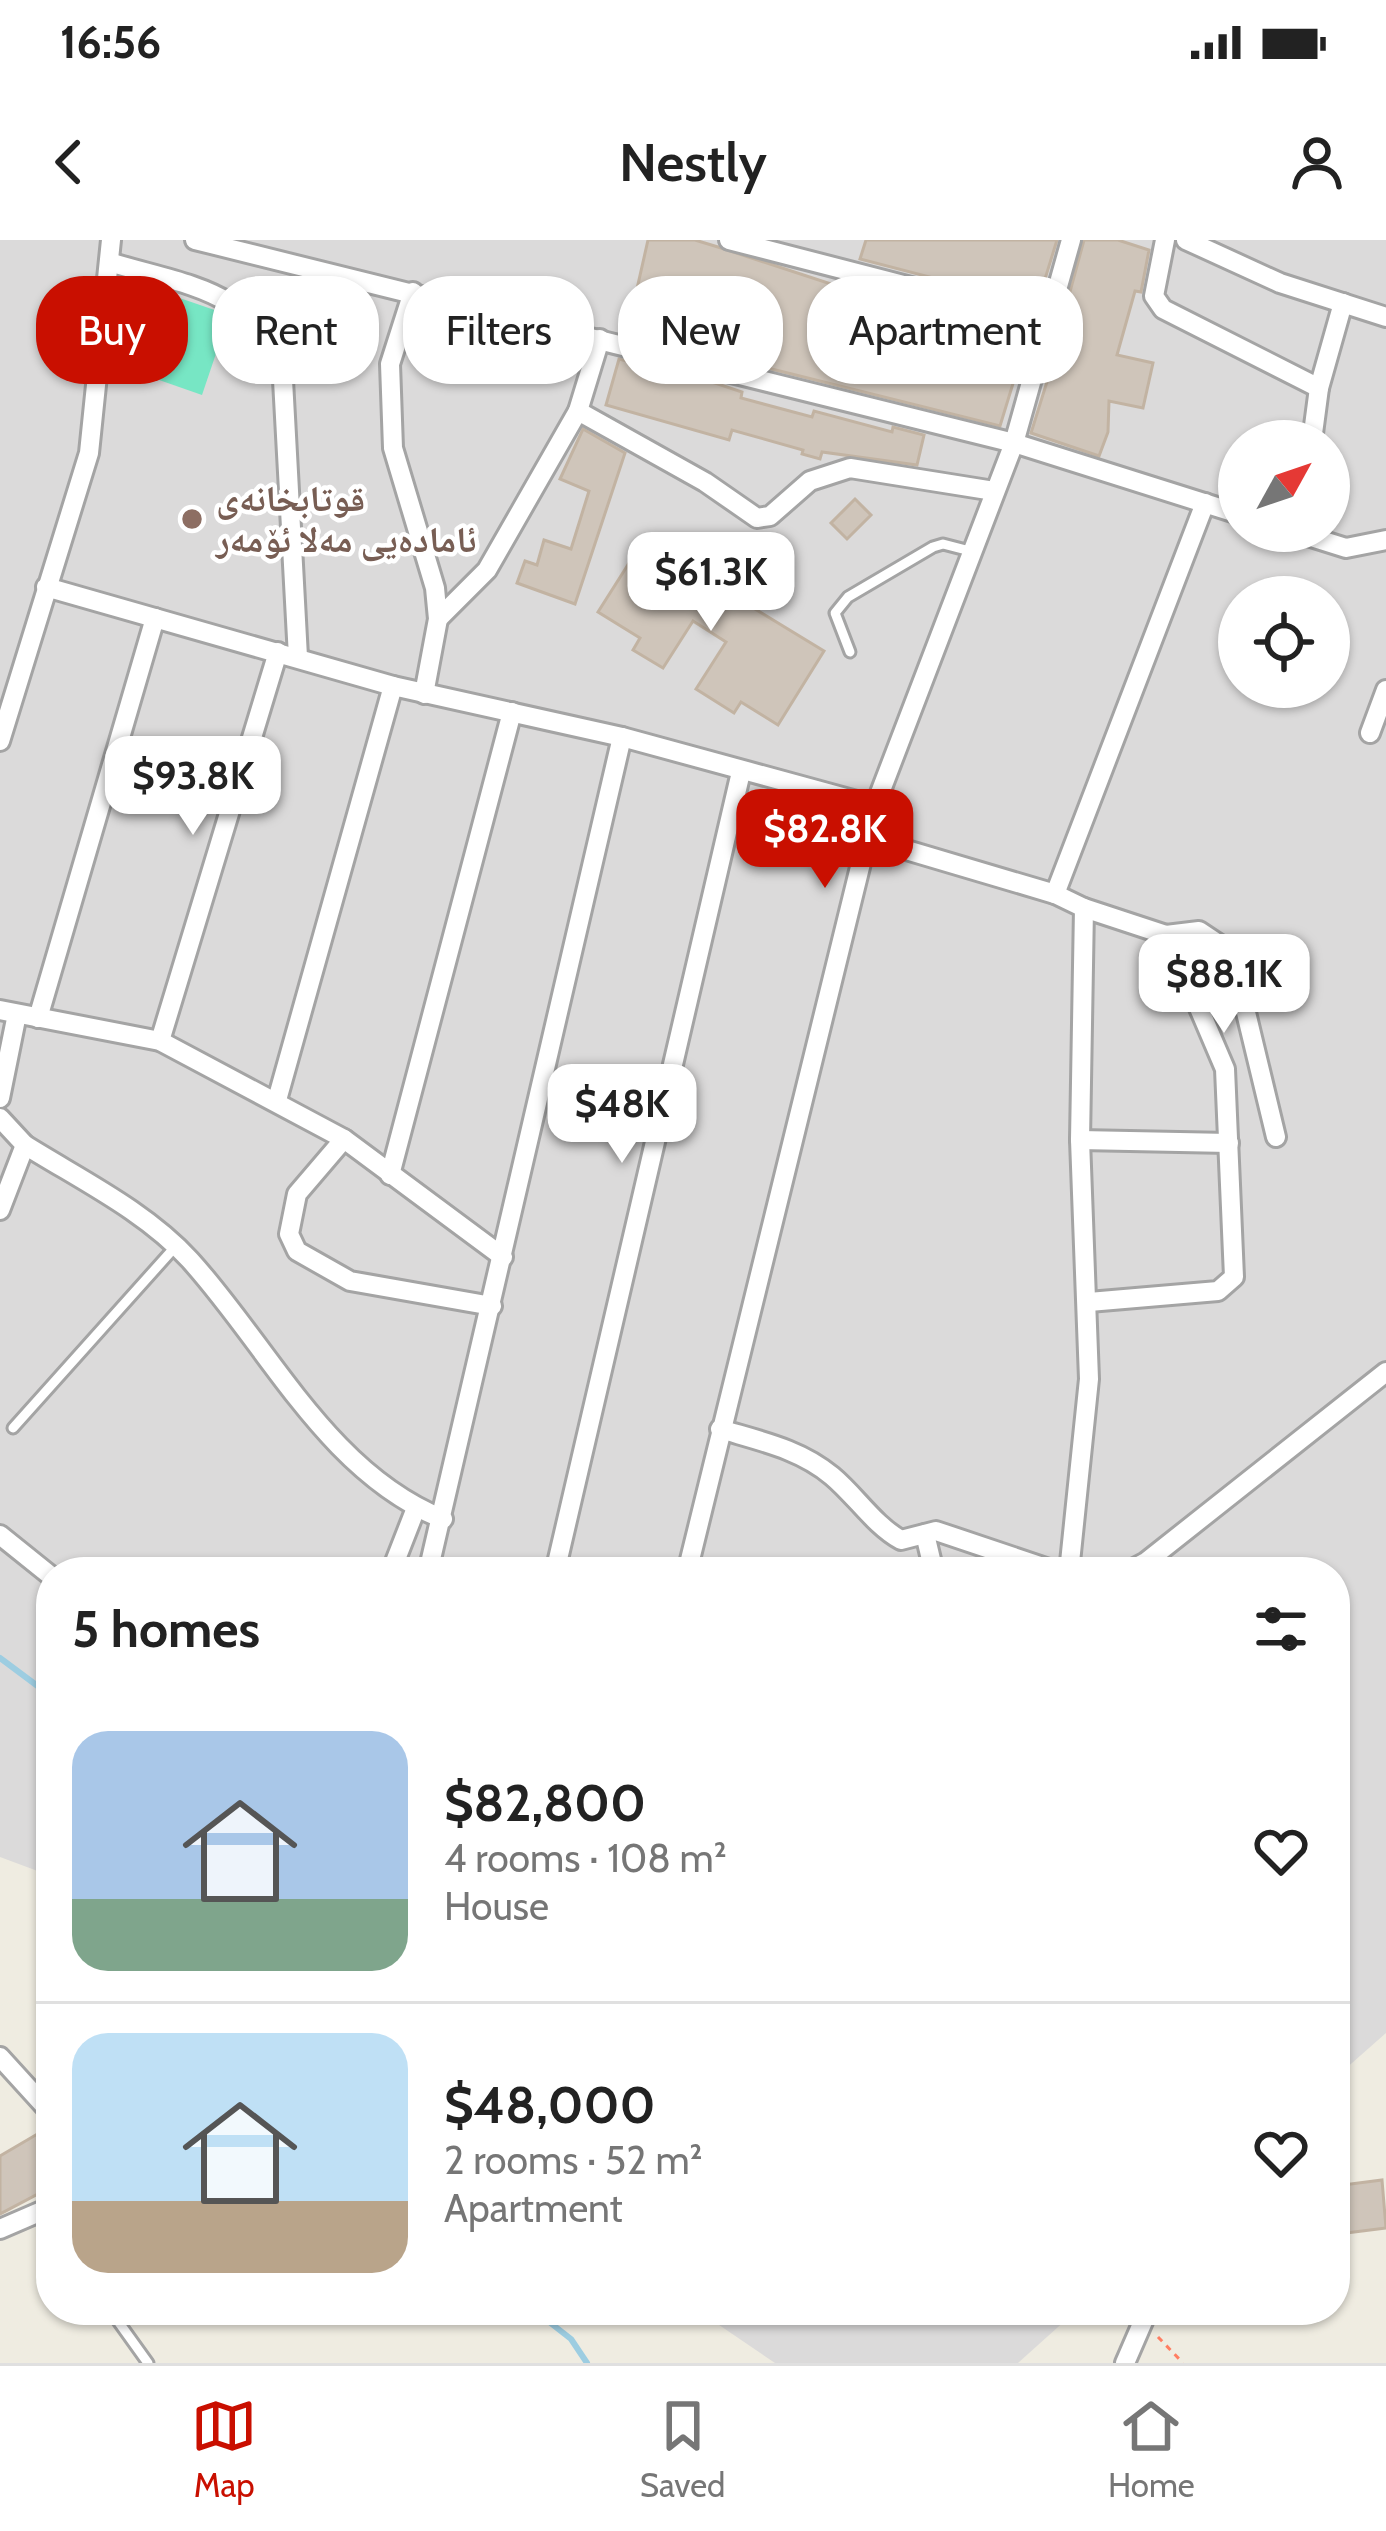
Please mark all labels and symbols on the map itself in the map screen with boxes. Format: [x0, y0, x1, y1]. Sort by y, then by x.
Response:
north arrow [1218, 420, 1350, 552]
place label: قوتابخانەی ئامادەیی مەلا ئۆمەر [214, 476, 476, 562]
marker: قوتابخانەی ئامادەیی مەلا ئۆمەر [179, 506, 205, 532]
pin: $61.3K [613, 532, 809, 634]
pin: $93.8K [95, 736, 291, 838]
pin: $82.8K [727, 789, 923, 891]
pin: $88.1K [1126, 934, 1322, 1036]
pin: $48K [551, 1064, 693, 1166]

